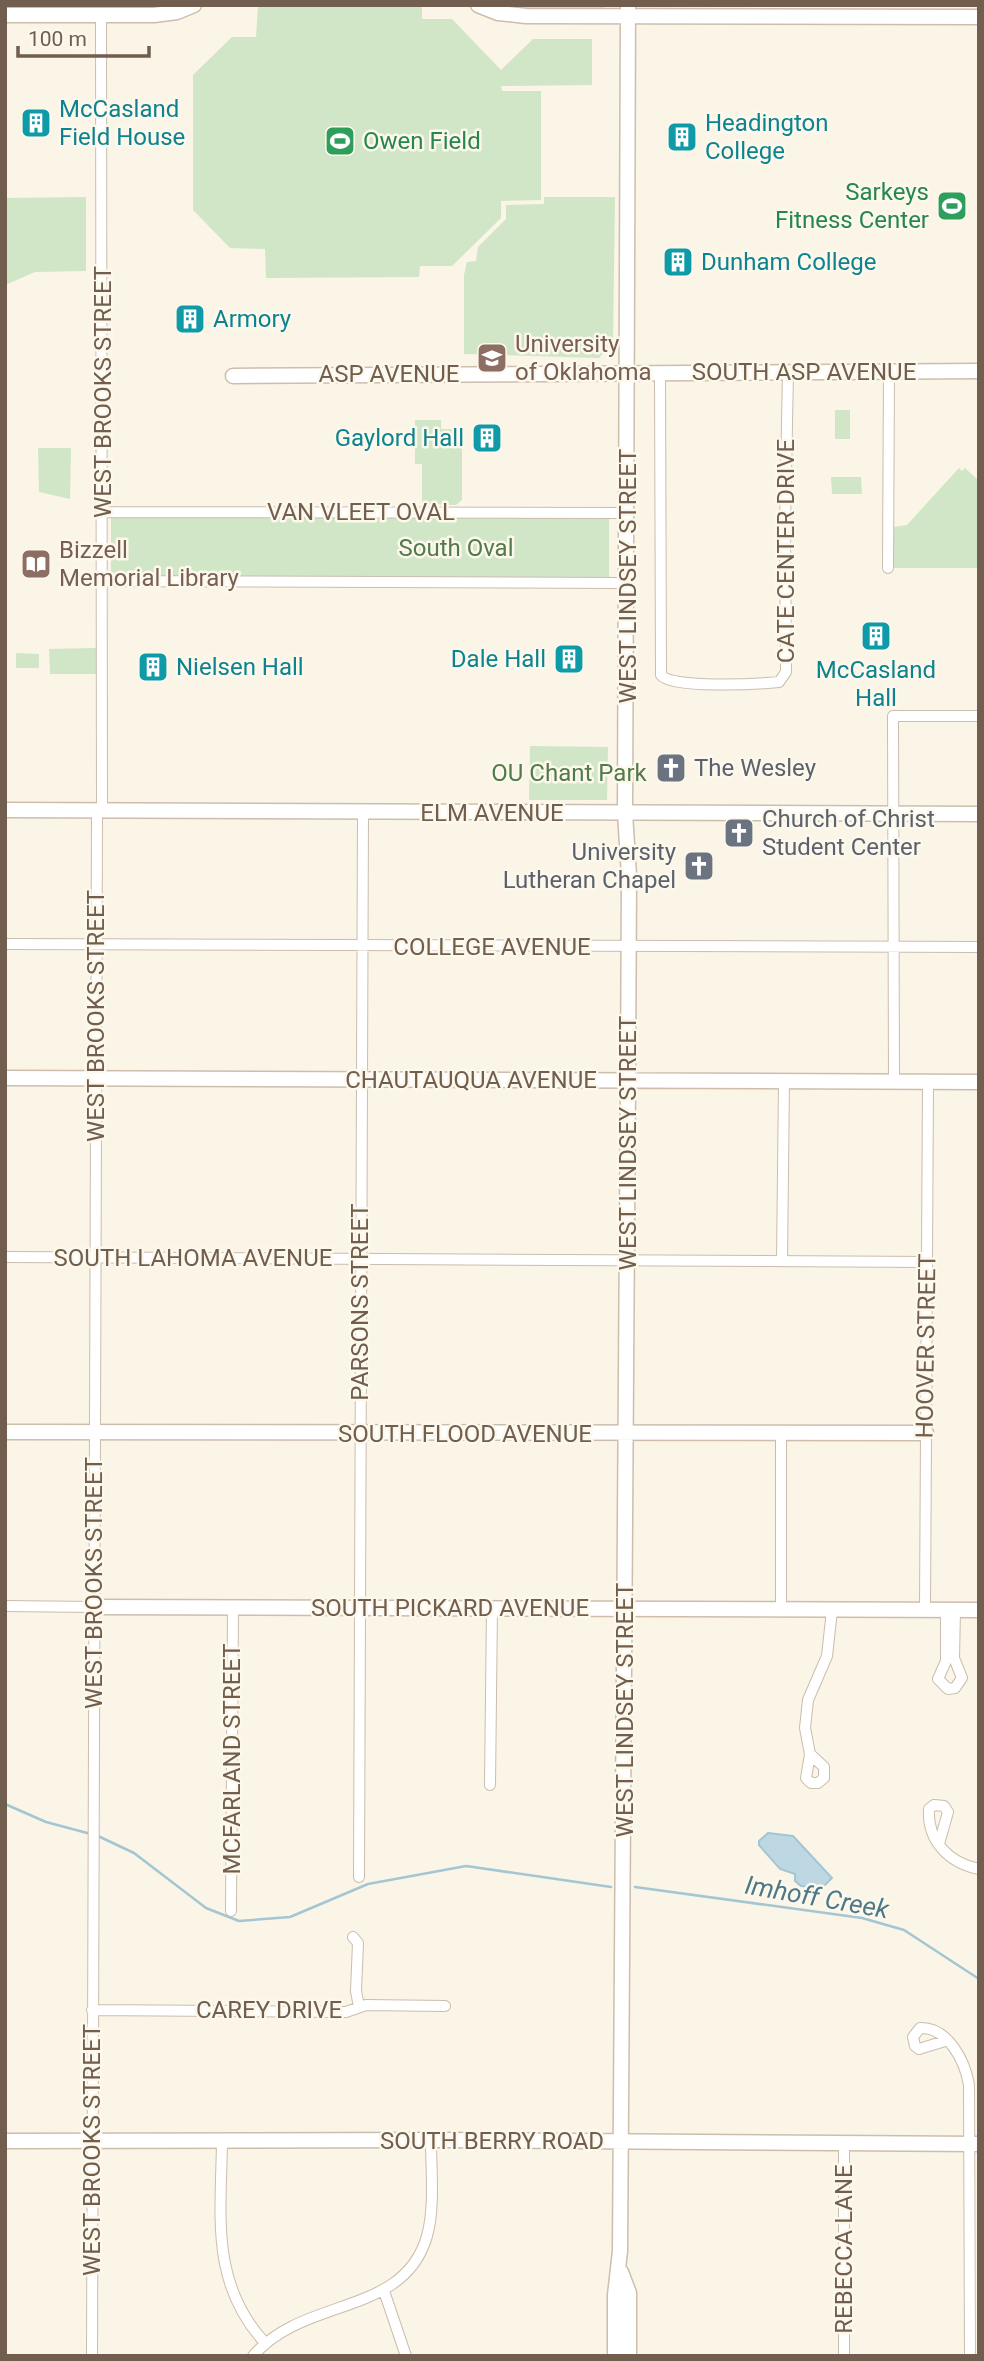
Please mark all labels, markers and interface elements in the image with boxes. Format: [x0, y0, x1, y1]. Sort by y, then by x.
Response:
scale bar [18, 14, 149, 58]
text: 100 m [28, 27, 87, 51]
place label: McCasland Field House [59, 95, 185, 151]
building icon: McCasland Field House [19, 106, 53, 140]
place label: Headington College [705, 109, 829, 165]
building icon: Headington College [665, 120, 699, 154]
sports icon: Owen Field [323, 124, 357, 158]
place label: Owen Field [363, 127, 481, 155]
place label: Sarkeys Fitness Center [775, 178, 929, 234]
sports icon: Sarkeys Fitness Center [935, 189, 969, 223]
building icon: Dunham College [661, 245, 695, 279]
place label: Dunham College [701, 248, 876, 276]
street label: WEST BROOKS STREET [89, 266, 117, 518]
building icon: Armory [173, 302, 207, 336]
place label: Armory [213, 305, 292, 333]
place label: University of Oklahoma [515, 330, 652, 386]
school or university icon: University of Oklahoma [475, 341, 509, 375]
street label: SOUTH ASP AVENUE [692, 358, 916, 386]
street label: ASP AVENUE [319, 360, 459, 388]
building icon: Gaylord Hall [470, 421, 504, 455]
place label: Gaylord Hall [335, 424, 464, 452]
street label: CATE CENTER DRIVE [772, 439, 800, 663]
street label: WEST LINDSEY STREET [614, 449, 642, 703]
street label: VAN VLEET OVAL [267, 498, 455, 526]
park label: South Oval [398, 534, 514, 562]
place label: Bizzell Memorial Library [59, 536, 240, 592]
library icon: Bizzell Memorial Library [19, 547, 53, 581]
building icon: McCasland Hall [859, 619, 893, 653]
building icon: Dale Hall [552, 642, 586, 676]
place label: Dale Hall [451, 645, 546, 673]
building icon: Nielsen Hall [136, 650, 170, 684]
place label: Nielsen Hall [176, 653, 304, 681]
place label: McCasland Hall [816, 656, 936, 712]
church icon: The Wesley [654, 751, 688, 785]
place label: The Wesley [694, 754, 817, 782]
park label: OU Chant Park [491, 759, 648, 787]
street label: ELM AVENUE [420, 799, 564, 827]
place label: Church of Christ Student Center [762, 805, 935, 861]
church icon: Church of Christ Student Center [722, 816, 756, 850]
place label: University Lutheran Chapel [503, 838, 677, 894]
church icon: University Lutheran Chapel [682, 849, 716, 883]
street label: WEST BROOKS STREET [82, 890, 110, 1142]
street label: COLLEGE AVENUE [393, 933, 591, 961]
street label: WEST LINDSEY STREET [614, 1016, 642, 1270]
street label: CHAUTAUQUA AVENUE [345, 1066, 597, 1094]
street label: PARSONS STREET [346, 1203, 374, 1401]
street label: SOUTH LAHOMA AVENUE [54, 1244, 332, 1272]
street label: HOOVER STREET [910, 1253, 942, 1439]
street label: SOUTH FLOOD AVENUE [338, 1420, 592, 1448]
street label: WEST BROOKS STREET [80, 1457, 108, 1709]
street label: WEST LINDSEY STREET [611, 1583, 639, 1837]
street label: SOUTH PICKARD AVENUE [311, 1594, 589, 1622]
street label: MCFARLAND STREET [218, 1643, 246, 1875]
water label: Imhoff Creek [743, 1870, 892, 1925]
street label: CAREY DRIVE [196, 1996, 342, 2024]
street label: WEST BROOKS STREET [78, 2024, 106, 2276]
street label: SOUTH BERRY ROAD [380, 2127, 604, 2155]
street label: REBECCA LANE [830, 2164, 858, 2334]

